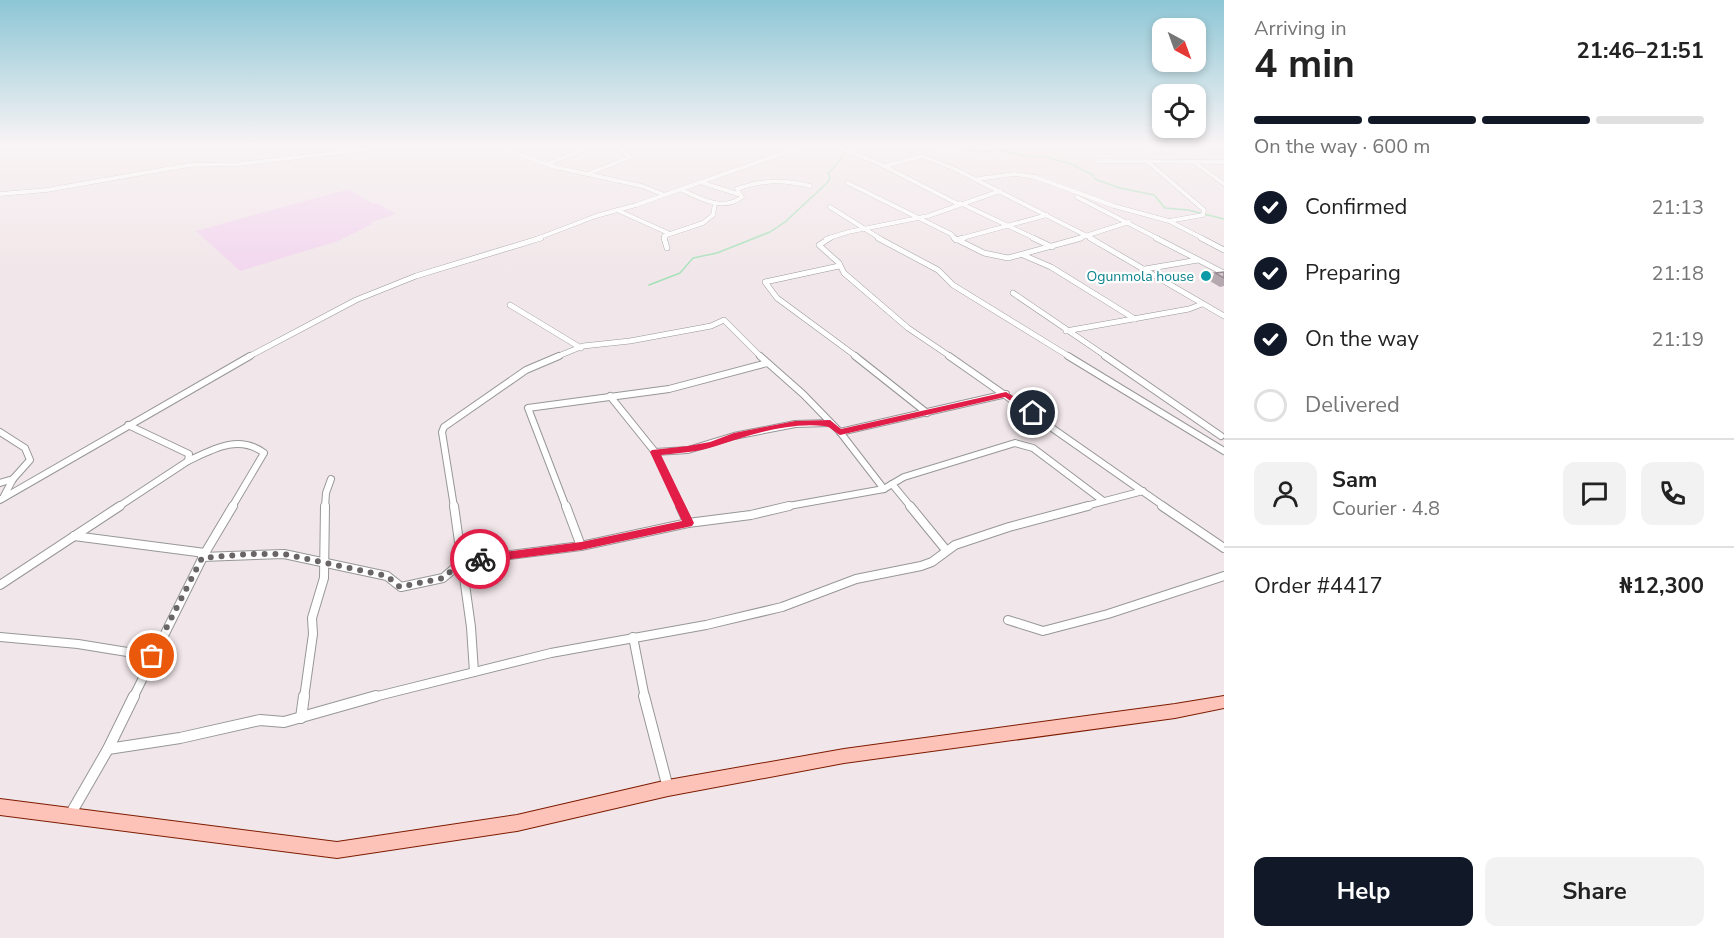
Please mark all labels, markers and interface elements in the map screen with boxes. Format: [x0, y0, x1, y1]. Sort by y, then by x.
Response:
text: Arriving in [1254, 15, 1347, 42]
north arrow [1152, 18, 1206, 72]
map controls [1152, 18, 1206, 138]
text: 21:46–21:51 [1576, 36, 1704, 66]
text: 4 min [1254, 38, 1355, 91]
button: locate [1152, 84, 1206, 138]
text: On the way · 600 m [1254, 133, 1430, 160]
icon: check [1254, 191, 1287, 224]
text: Confirmed [1305, 192, 1407, 222]
text: 21:13 [1651, 194, 1704, 221]
icon: check [1254, 257, 1287, 290]
text: Preparing [1305, 258, 1401, 288]
text: 21:18 [1651, 260, 1704, 287]
place label: Ogunmola house [1087, 267, 1194, 286]
marker: Ogunmola house [1199, 269, 1213, 283]
icon: check [1254, 323, 1287, 356]
text: On the way [1305, 324, 1419, 354]
text: 21:19 [1651, 326, 1704, 353]
pin [1007, 387, 1058, 438]
text: Delivered [1305, 390, 1400, 420]
icon: home [1016, 396, 1049, 429]
button: person [1254, 462, 1317, 525]
button: chat [1563, 462, 1626, 525]
button: phone [1641, 462, 1704, 525]
text: Sam [1332, 465, 1377, 495]
text: Courier · 4.8 [1332, 495, 1440, 522]
courier [450, 529, 510, 589]
icon: bike [464, 543, 497, 576]
text: Order #4417 [1254, 571, 1383, 601]
text: ₦12,300 [1619, 571, 1704, 601]
pin [126, 630, 177, 681]
icon: bag [135, 639, 168, 672]
button: Help [1254, 857, 1473, 926]
button: Share [1485, 857, 1704, 926]

